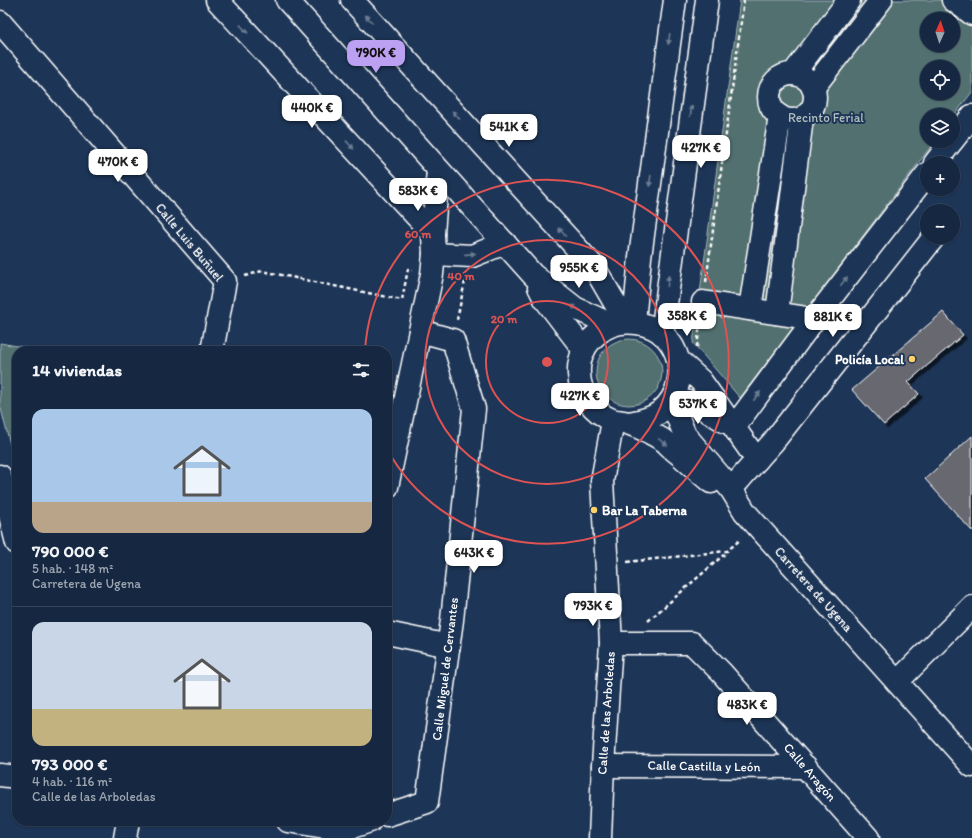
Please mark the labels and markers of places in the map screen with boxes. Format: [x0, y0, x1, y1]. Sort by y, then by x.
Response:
pin: 790K € [343, 40, 409, 74]
pin: 440K € [279, 95, 345, 129]
pin: 541K € [476, 114, 542, 148]
pin: 427K € [668, 135, 734, 169]
pin: 470K € [85, 149, 151, 183]
pin: 583K € [385, 178, 451, 212]
pin: 955K € [546, 255, 612, 289]
pin: 358K € [654, 303, 720, 337]
pin: 881K € [800, 304, 866, 338]
place label: Policía Local [835, 352, 904, 367]
marker: Policía Local [907, 354, 917, 364]
centre of rings [540, 355, 554, 369]
pin: 427K € [547, 383, 613, 417]
pin: 537K € [665, 391, 731, 425]
place label: Bar La Taberna [602, 503, 687, 518]
marker: Bar La Taberna [589, 505, 599, 515]
pin: 643K € [441, 540, 507, 574]
pin: 793K € [560, 593, 626, 627]
pin: 483K € [714, 692, 780, 726]

